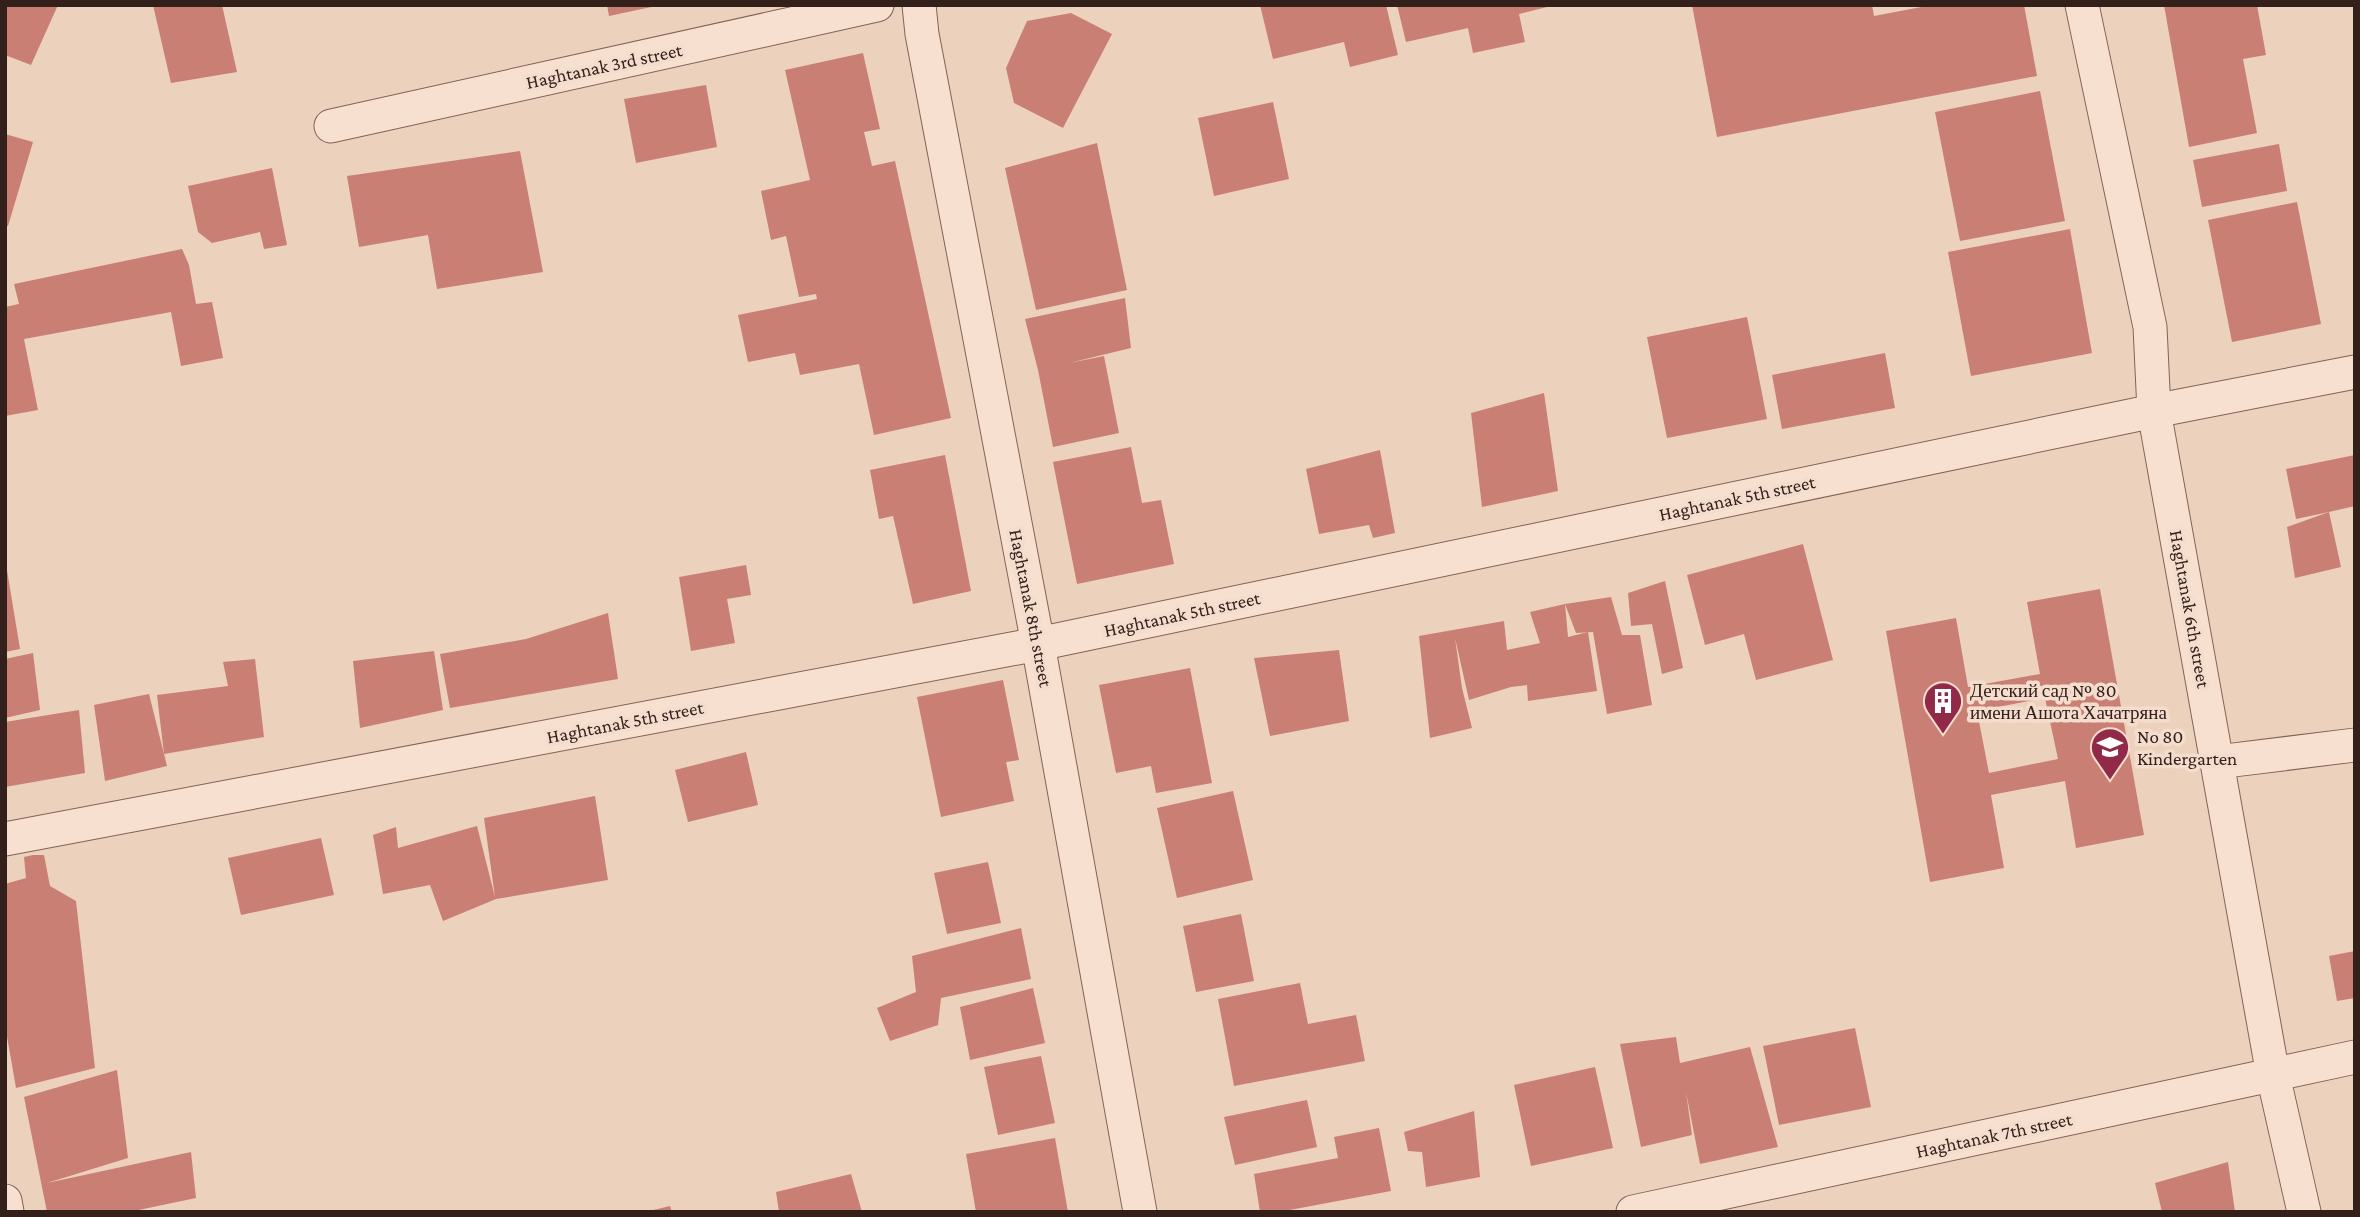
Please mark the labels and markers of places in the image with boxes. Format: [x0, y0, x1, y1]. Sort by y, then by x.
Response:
building icon: Детский сад № 80 имени Ашота Хачатряна [1922, 680, 1964, 735]
place label: Детский сад № 80 имени Ашота Хачатряна [1970, 680, 2167, 723]
school or university icon: No 80 Kindergarten [2089, 726, 2131, 781]
place label: No 80 Kindergarten [2137, 726, 2237, 769]

